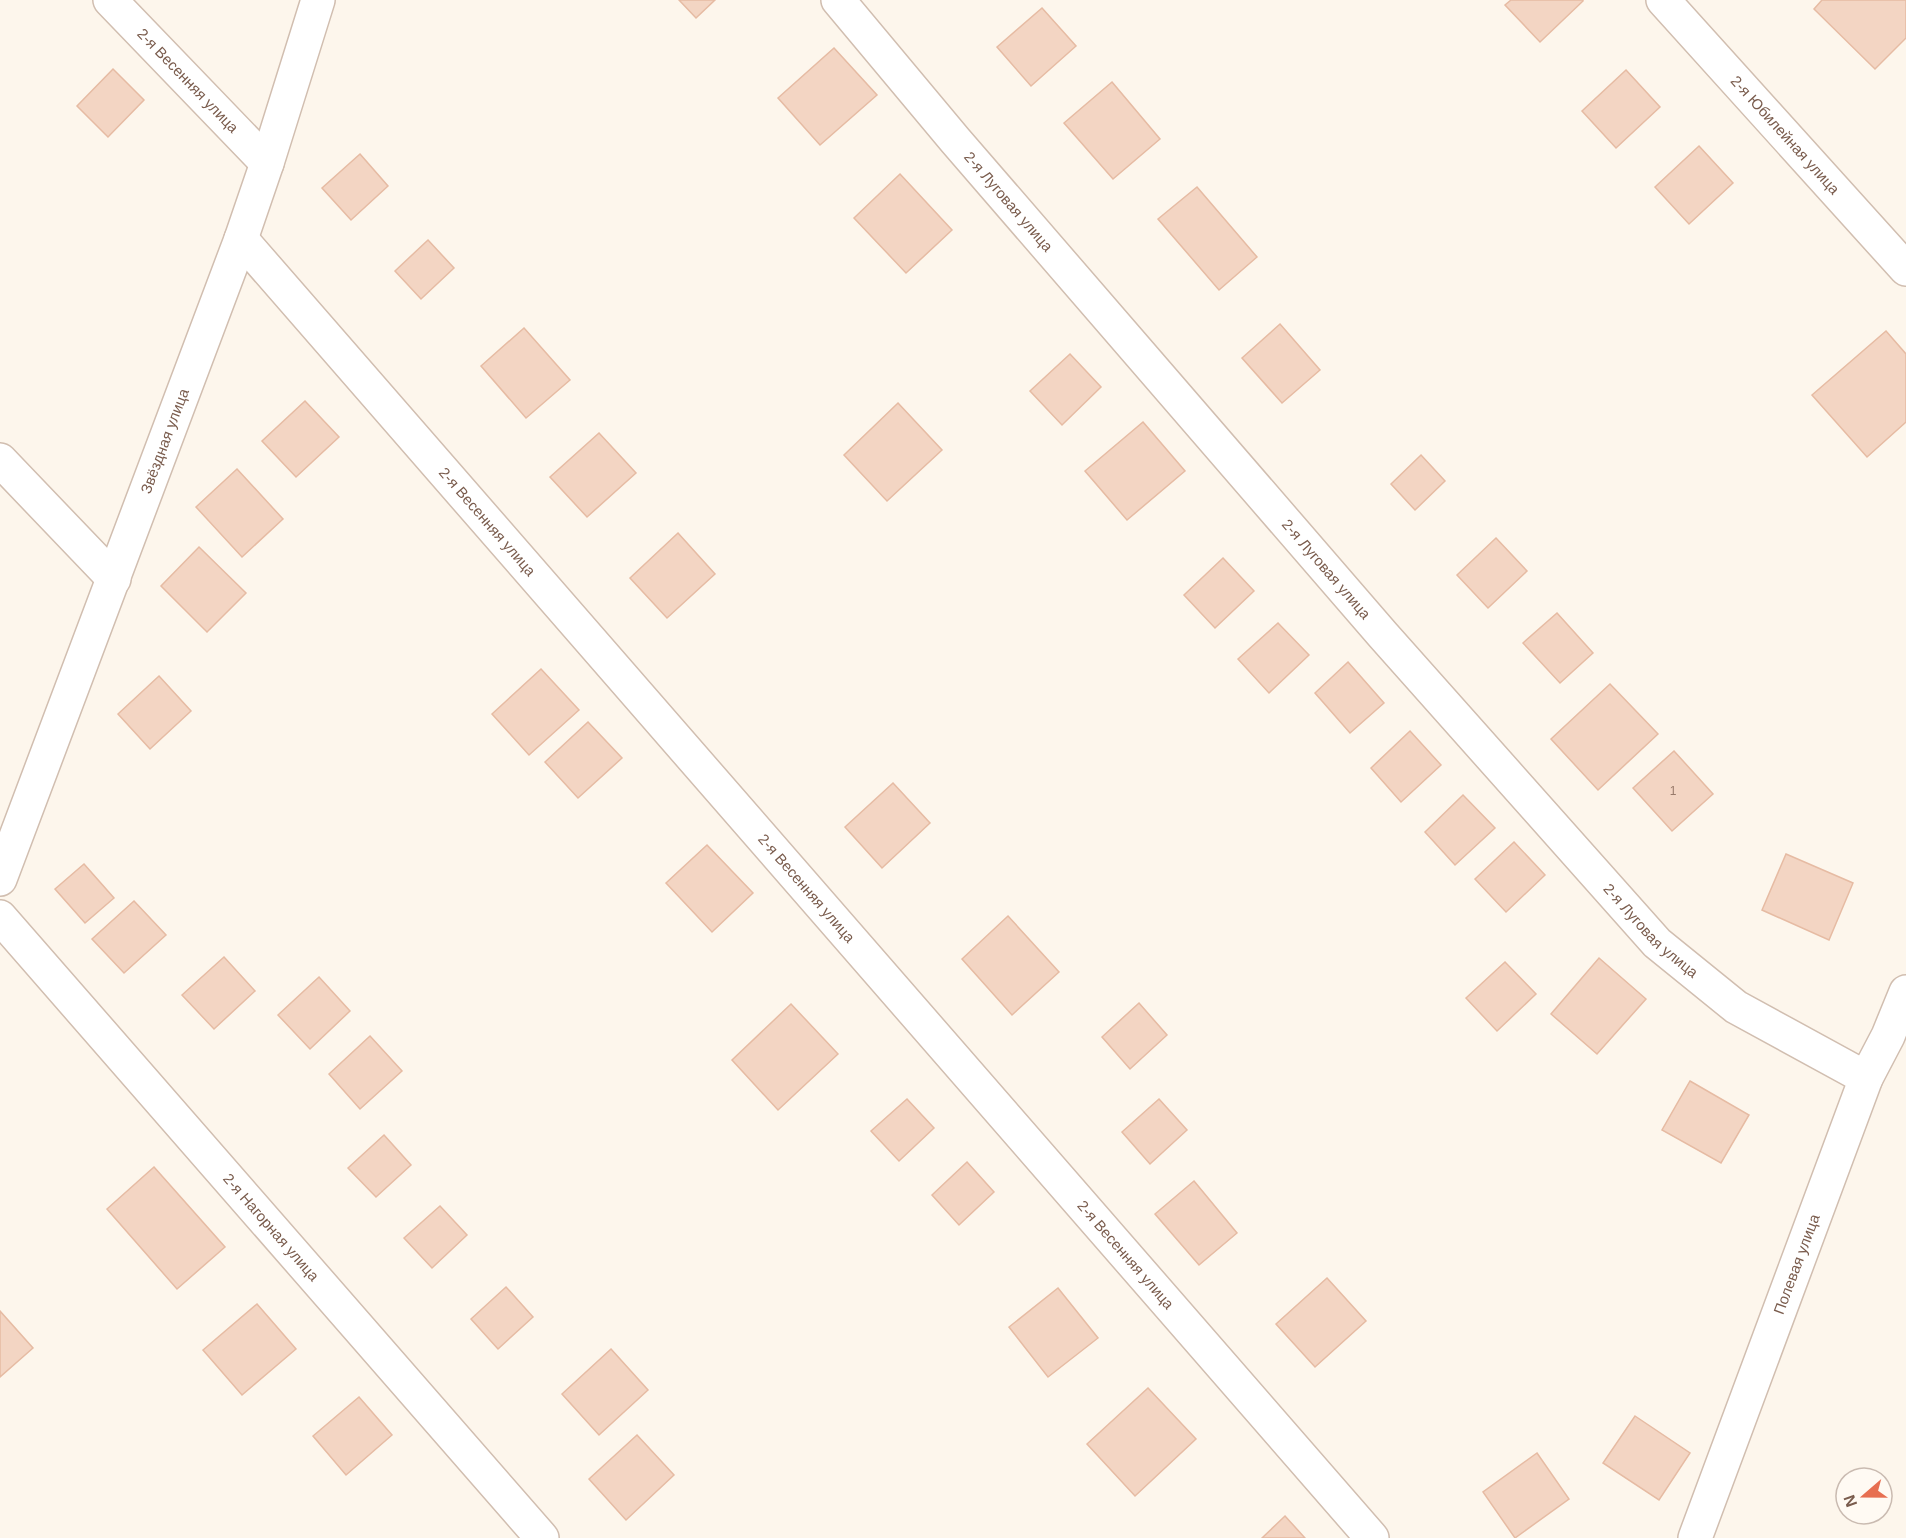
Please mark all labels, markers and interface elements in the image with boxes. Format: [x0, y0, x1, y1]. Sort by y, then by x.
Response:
street label: 2-я Весенняя улица [134, 25, 243, 136]
street label: 2-я Юбилейная улица [1728, 72, 1844, 198]
street label: 2-я Луговая улица [961, 148, 1057, 255]
street label: Звёздная улица [137, 385, 192, 496]
street label: 2-я Весенняя улица [436, 464, 540, 580]
street label: 2-я Луговая улица [1279, 516, 1375, 623]
house number: 1 [1670, 784, 1677, 798]
street label: 2-я Весенняя улица [755, 830, 859, 946]
street label: 2-я Луговая улица [1600, 880, 1702, 981]
street label: 2-я Нагорная улица [220, 1170, 323, 1285]
street label: 2-я Весенняя улица [1074, 1197, 1178, 1313]
street label: Полевая улица [1770, 1211, 1823, 1317]
north arrow [1834, 1466, 1894, 1526]
text: N [1840, 1493, 1860, 1509]

